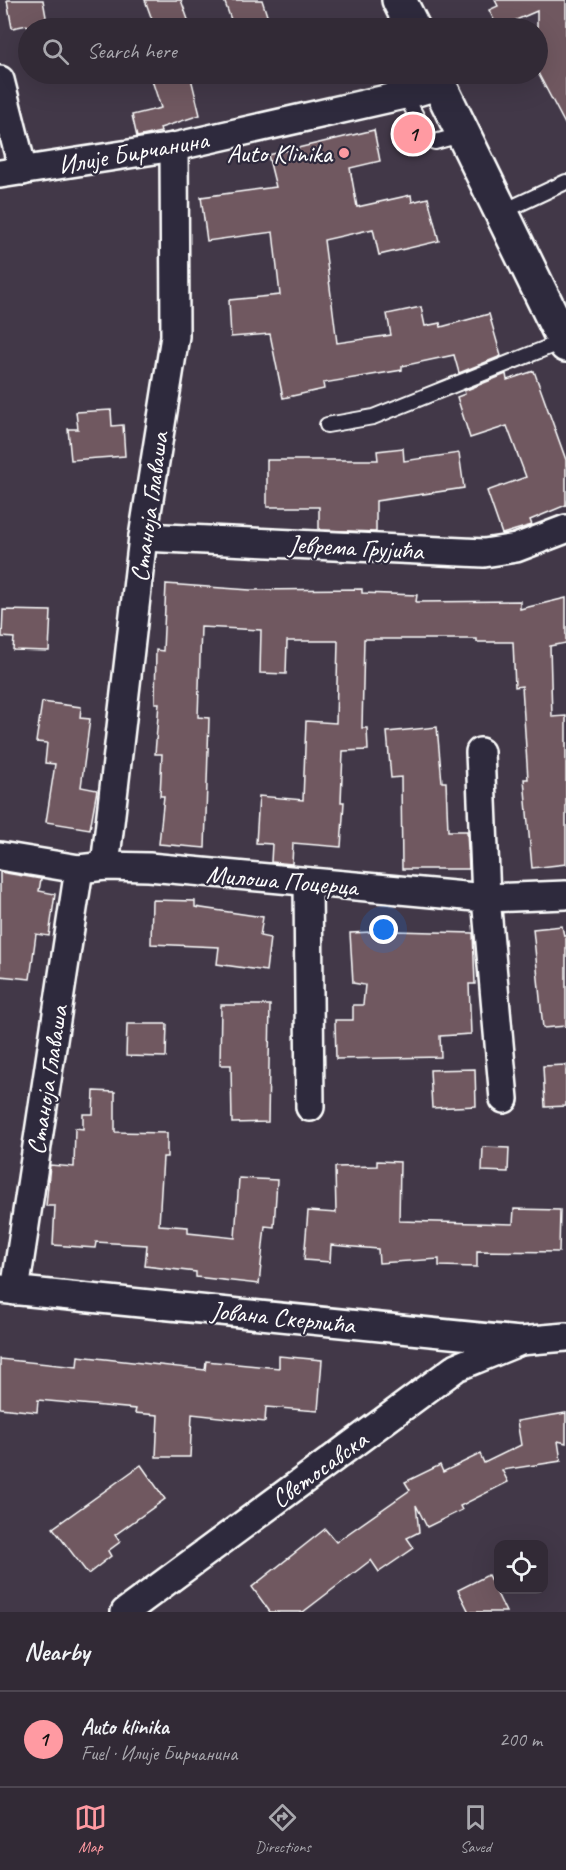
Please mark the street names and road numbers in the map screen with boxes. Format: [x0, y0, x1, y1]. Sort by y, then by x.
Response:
street label: Илије Бирчанина [56, 123, 212, 182]
street label: Станоја Главаша [123, 429, 177, 584]
street label: Јеврема Грујића [286, 527, 426, 568]
street label: Милоша Поцерца [205, 857, 361, 904]
street label: Станоја Главаша [19, 1001, 76, 1157]
street label: Јована Скерлића [207, 1293, 358, 1342]
street label: Светосавска [265, 1422, 375, 1515]

